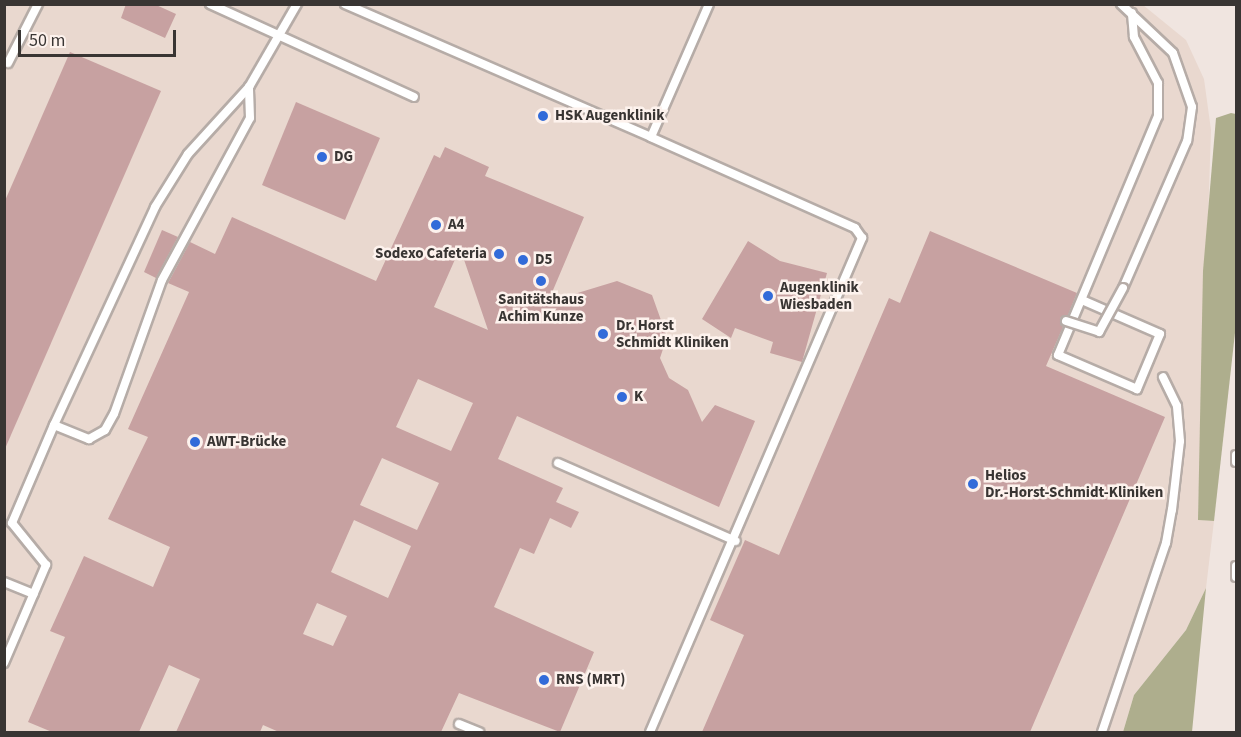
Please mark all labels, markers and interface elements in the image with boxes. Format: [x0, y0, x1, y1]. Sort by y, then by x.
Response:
scale bar [21, 18, 178, 56]
text: 50 m [29, 28, 65, 53]
place label: HSK Augenklinik [555, 107, 664, 125]
marker: HSK Augenklinik [536, 109, 550, 123]
place label: DG [334, 148, 353, 166]
marker: DG [315, 150, 329, 164]
place label: A4 [448, 216, 465, 234]
marker: A4 [429, 218, 443, 232]
place label: Sodexo Cafeteria [375, 245, 487, 263]
marker: Sodexo Cafeteria [492, 247, 506, 261]
place label: D5 [535, 251, 552, 269]
marker: D5 [516, 253, 530, 267]
marker: Sanitätshaus Achim Kunze [534, 274, 548, 288]
place label: Augenklinik Wiesbaden [780, 278, 859, 313]
marker: Augenklinik Wiesbaden [761, 289, 775, 303]
place label: Sanitätshaus Achim Kunze [498, 290, 584, 325]
place label: Dr. Horst Schmidt Kliniken [616, 316, 729, 351]
marker: Dr. Horst Schmidt Kliniken [594, 325, 612, 343]
place label: K [634, 388, 643, 406]
marker: K [615, 390, 629, 404]
place label: AWT-Brücke [207, 433, 286, 451]
marker: AWT-Brücke [188, 435, 202, 449]
place label: Helios Dr.-Horst-Schmidt-Kliniken [985, 466, 1163, 501]
marker: Helios Dr.-Horst-Schmidt-Kliniken [966, 477, 980, 491]
place label: RNS (MRT) [556, 671, 626, 689]
marker: RNS (MRT) [537, 673, 551, 687]

